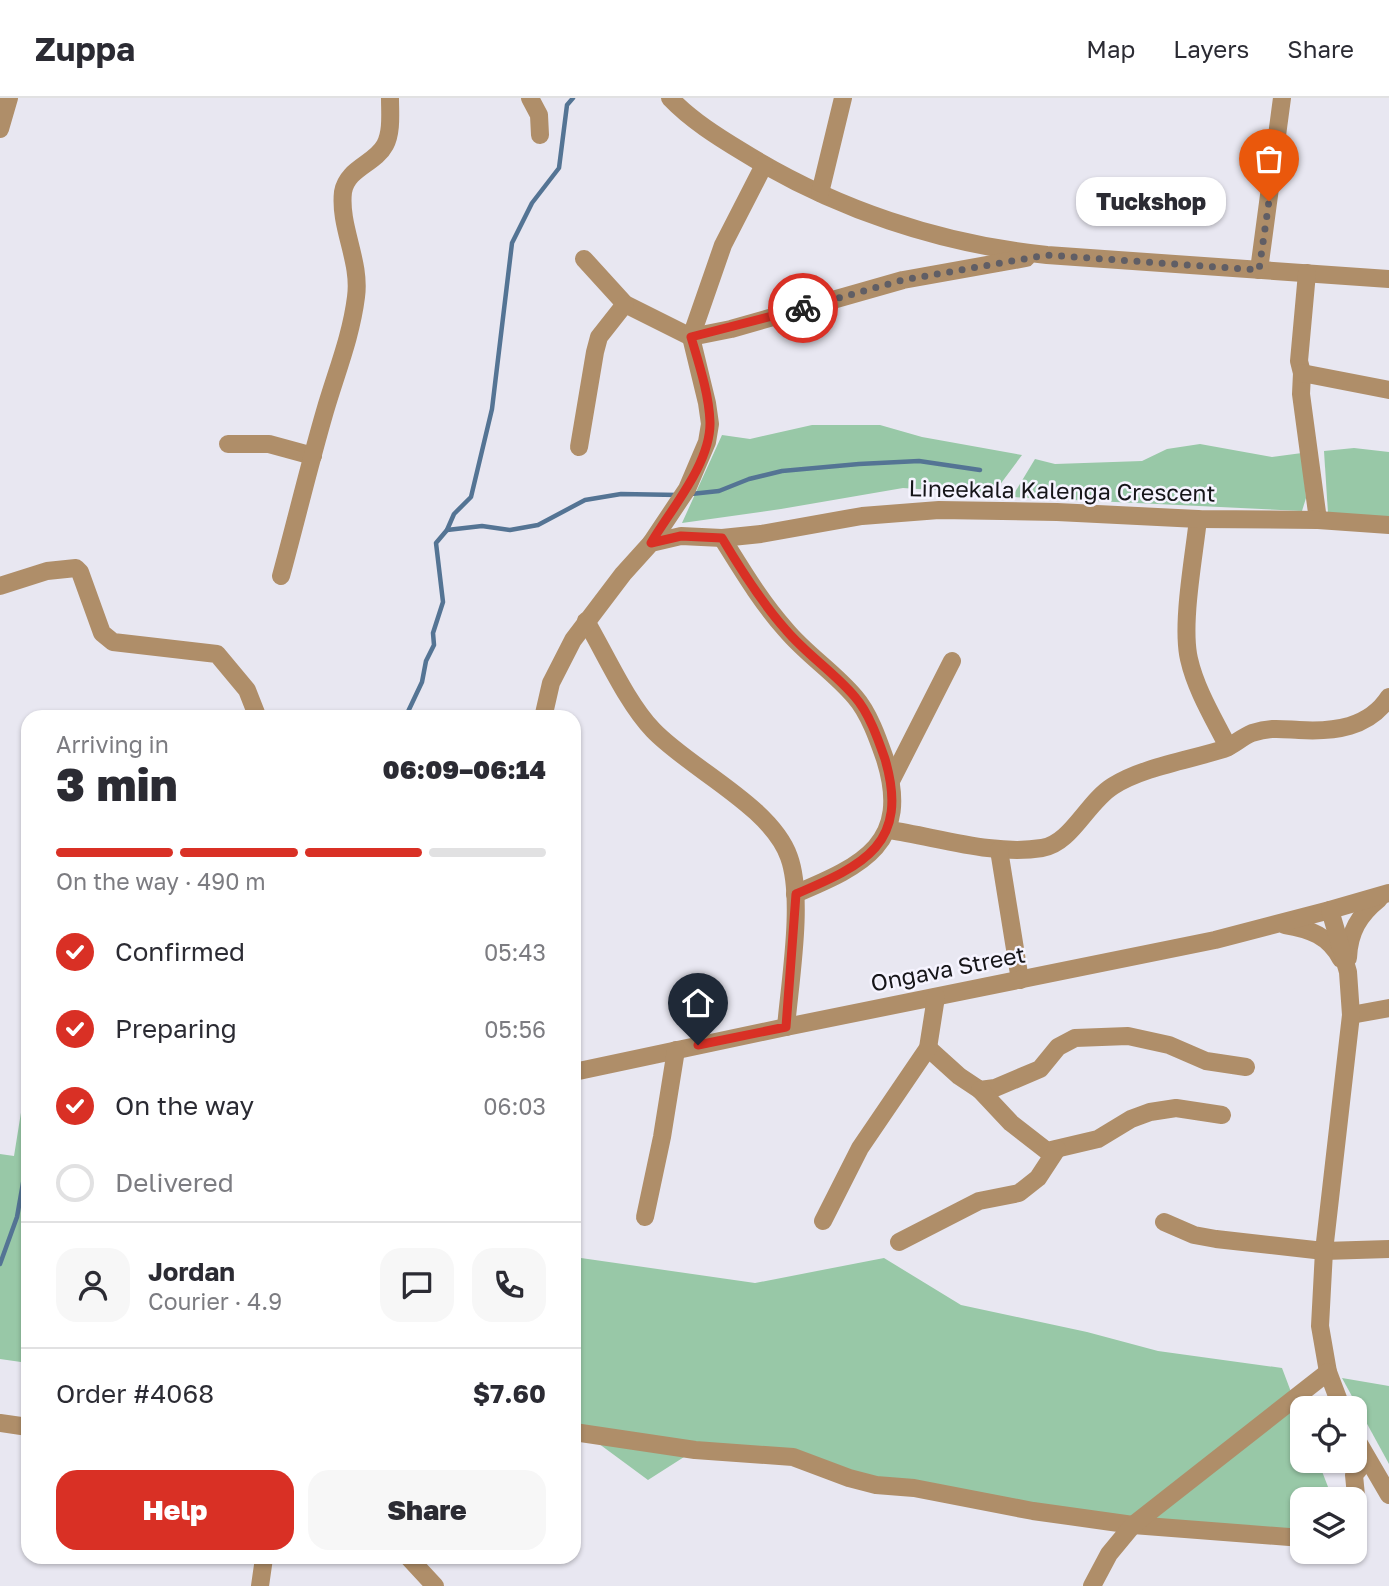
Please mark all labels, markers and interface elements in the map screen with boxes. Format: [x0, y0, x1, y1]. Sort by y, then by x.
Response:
text: Zuppa [35, 29, 135, 68]
text: Map [1086, 34, 1135, 63]
text: Layers [1173, 34, 1249, 63]
text: Share [1287, 34, 1354, 63]
pin [1239, 129, 1299, 201]
icon: bag [1250, 140, 1288, 178]
callout: Tuckshop [1076, 176, 1227, 226]
text: Tuckshop [1096, 187, 1206, 215]
courier [768, 273, 838, 343]
icon: bike [784, 289, 822, 327]
street label: Lineekala Kalenga Crescent [908, 473, 1216, 507]
text: Arriving in [56, 730, 169, 758]
text: 06:09–06:14 [383, 754, 546, 785]
text: 3 min [56, 756, 178, 811]
text: On the way · 490 m [56, 867, 266, 895]
icon: check [56, 933, 94, 971]
text: Confirmed [115, 936, 245, 967]
text: 05:43 [484, 938, 546, 966]
street label: Ongava Street [868, 939, 1027, 997]
pin [668, 973, 728, 1045]
icon: home [679, 984, 717, 1022]
icon: check [56, 1010, 94, 1048]
text: Preparing [115, 1013, 237, 1044]
text: 05:56 [484, 1015, 546, 1043]
icon: check [56, 1087, 94, 1125]
text: On the way [115, 1090, 254, 1121]
text: 06:03 [483, 1092, 546, 1120]
text: Delivered [115, 1167, 234, 1198]
button: person [56, 1248, 130, 1322]
button: chat [380, 1248, 454, 1322]
button: phone [472, 1248, 546, 1322]
text: Jordan [148, 1256, 235, 1287]
text: Courier · 4.9 [148, 1287, 282, 1315]
text: Order #4068 [56, 1378, 214, 1409]
text: $7.60 [473, 1378, 546, 1409]
map controls [1290, 1396, 1367, 1564]
button: locate [1290, 1396, 1367, 1473]
button: Help [56, 1470, 294, 1550]
button: Share [308, 1470, 546, 1550]
button: layers [1290, 1487, 1367, 1564]

